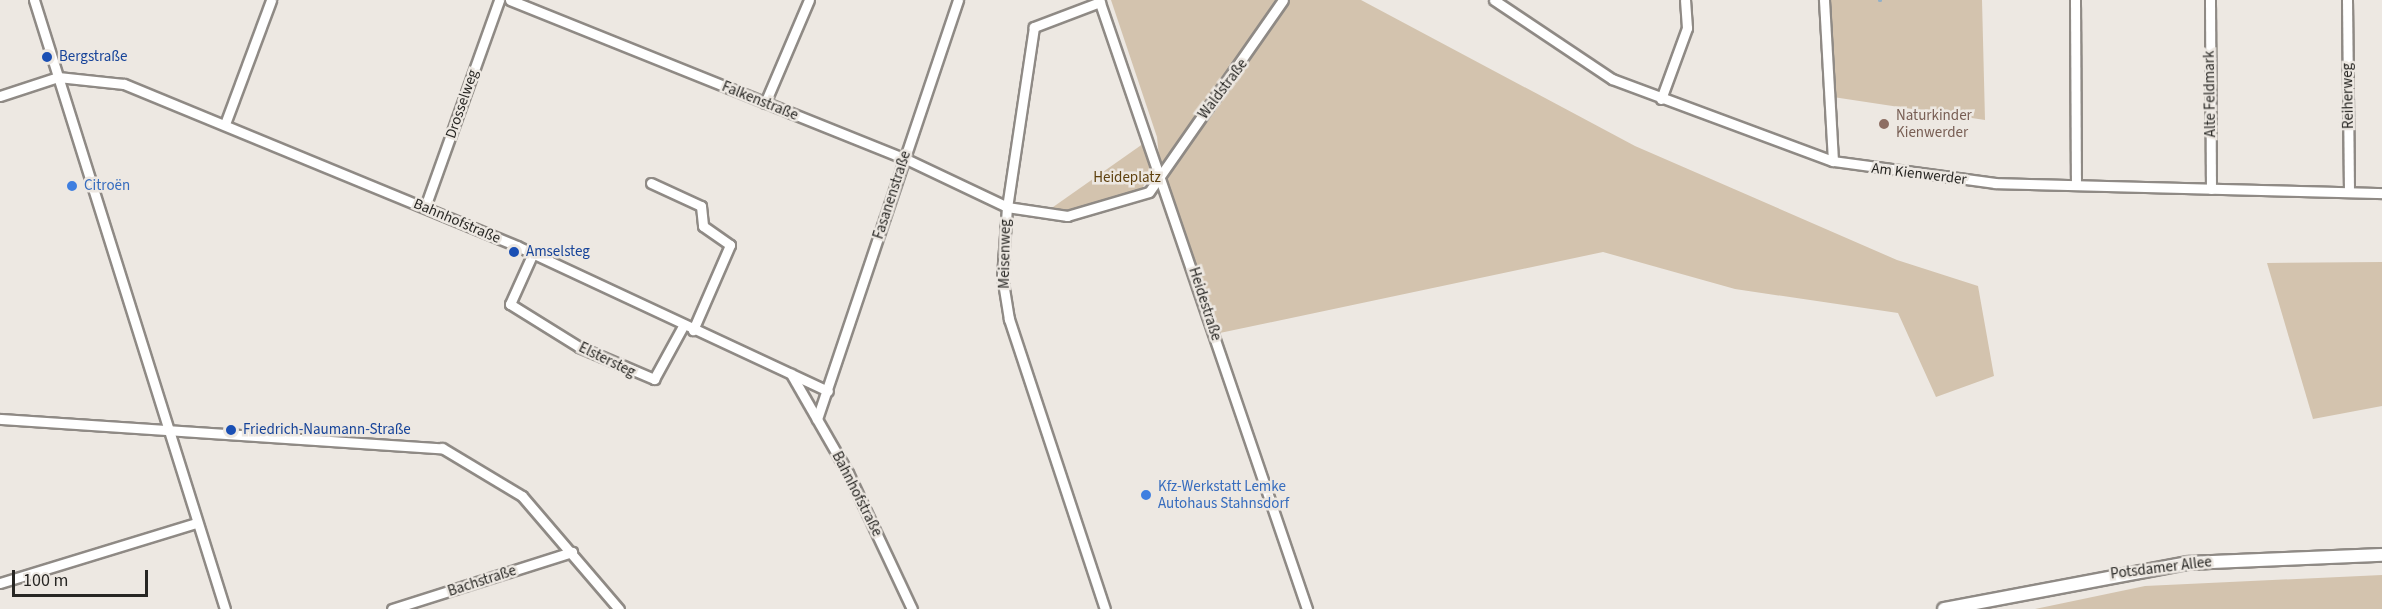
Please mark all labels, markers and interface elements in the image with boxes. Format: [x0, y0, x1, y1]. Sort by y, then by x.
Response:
place label: Bergstraße [59, 48, 127, 66]
marker: Bergstraße [40, 50, 54, 64]
street label: Alte Feldmark [2200, 51, 2220, 137]
street label: Waldstraße [1195, 55, 1251, 123]
street label: Reiherweg [2338, 63, 2358, 129]
street label: Drosselweg [442, 67, 482, 141]
street label: Falkenstraße [719, 78, 801, 124]
place label: Naturkinder Kienwerder [1896, 106, 1972, 141]
marker: Naturkinder Kienwerder [1877, 117, 1891, 131]
street label: Fasanenstraße [869, 149, 915, 241]
street label: Am Kienwerder [1870, 159, 1968, 189]
park label: Heideplatz [1093, 169, 1161, 187]
place label: Citroën [84, 177, 130, 195]
marker: Citroën [65, 179, 79, 193]
street label: Bahnhofstraße [411, 195, 503, 247]
street label: Meisenweg [995, 219, 1015, 289]
place label: Amselsteg [526, 243, 590, 261]
marker: Amselsteg [507, 245, 521, 259]
street label: Heidestraße [1185, 265, 1225, 343]
street label: Elstersteg [576, 339, 638, 381]
place label: Friedrich-Naumann-Straße [243, 421, 411, 439]
marker: Friedrich-Naumann-Straße [224, 423, 238, 437]
street label: Bahnhofstraße [828, 449, 886, 539]
place label: Kfz-Werkstatt Lemke Autohaus Stahnsdorf [1158, 477, 1289, 512]
marker: Kfz-Werkstatt Lemke Autohaus Stahnsdorf [1139, 488, 1153, 502]
street label: Potsdamer Allee [2109, 553, 2213, 583]
scale bar [15, 558, 152, 596]
street label: Bachstraße [445, 561, 519, 601]
text: 100 m [23, 568, 68, 593]

